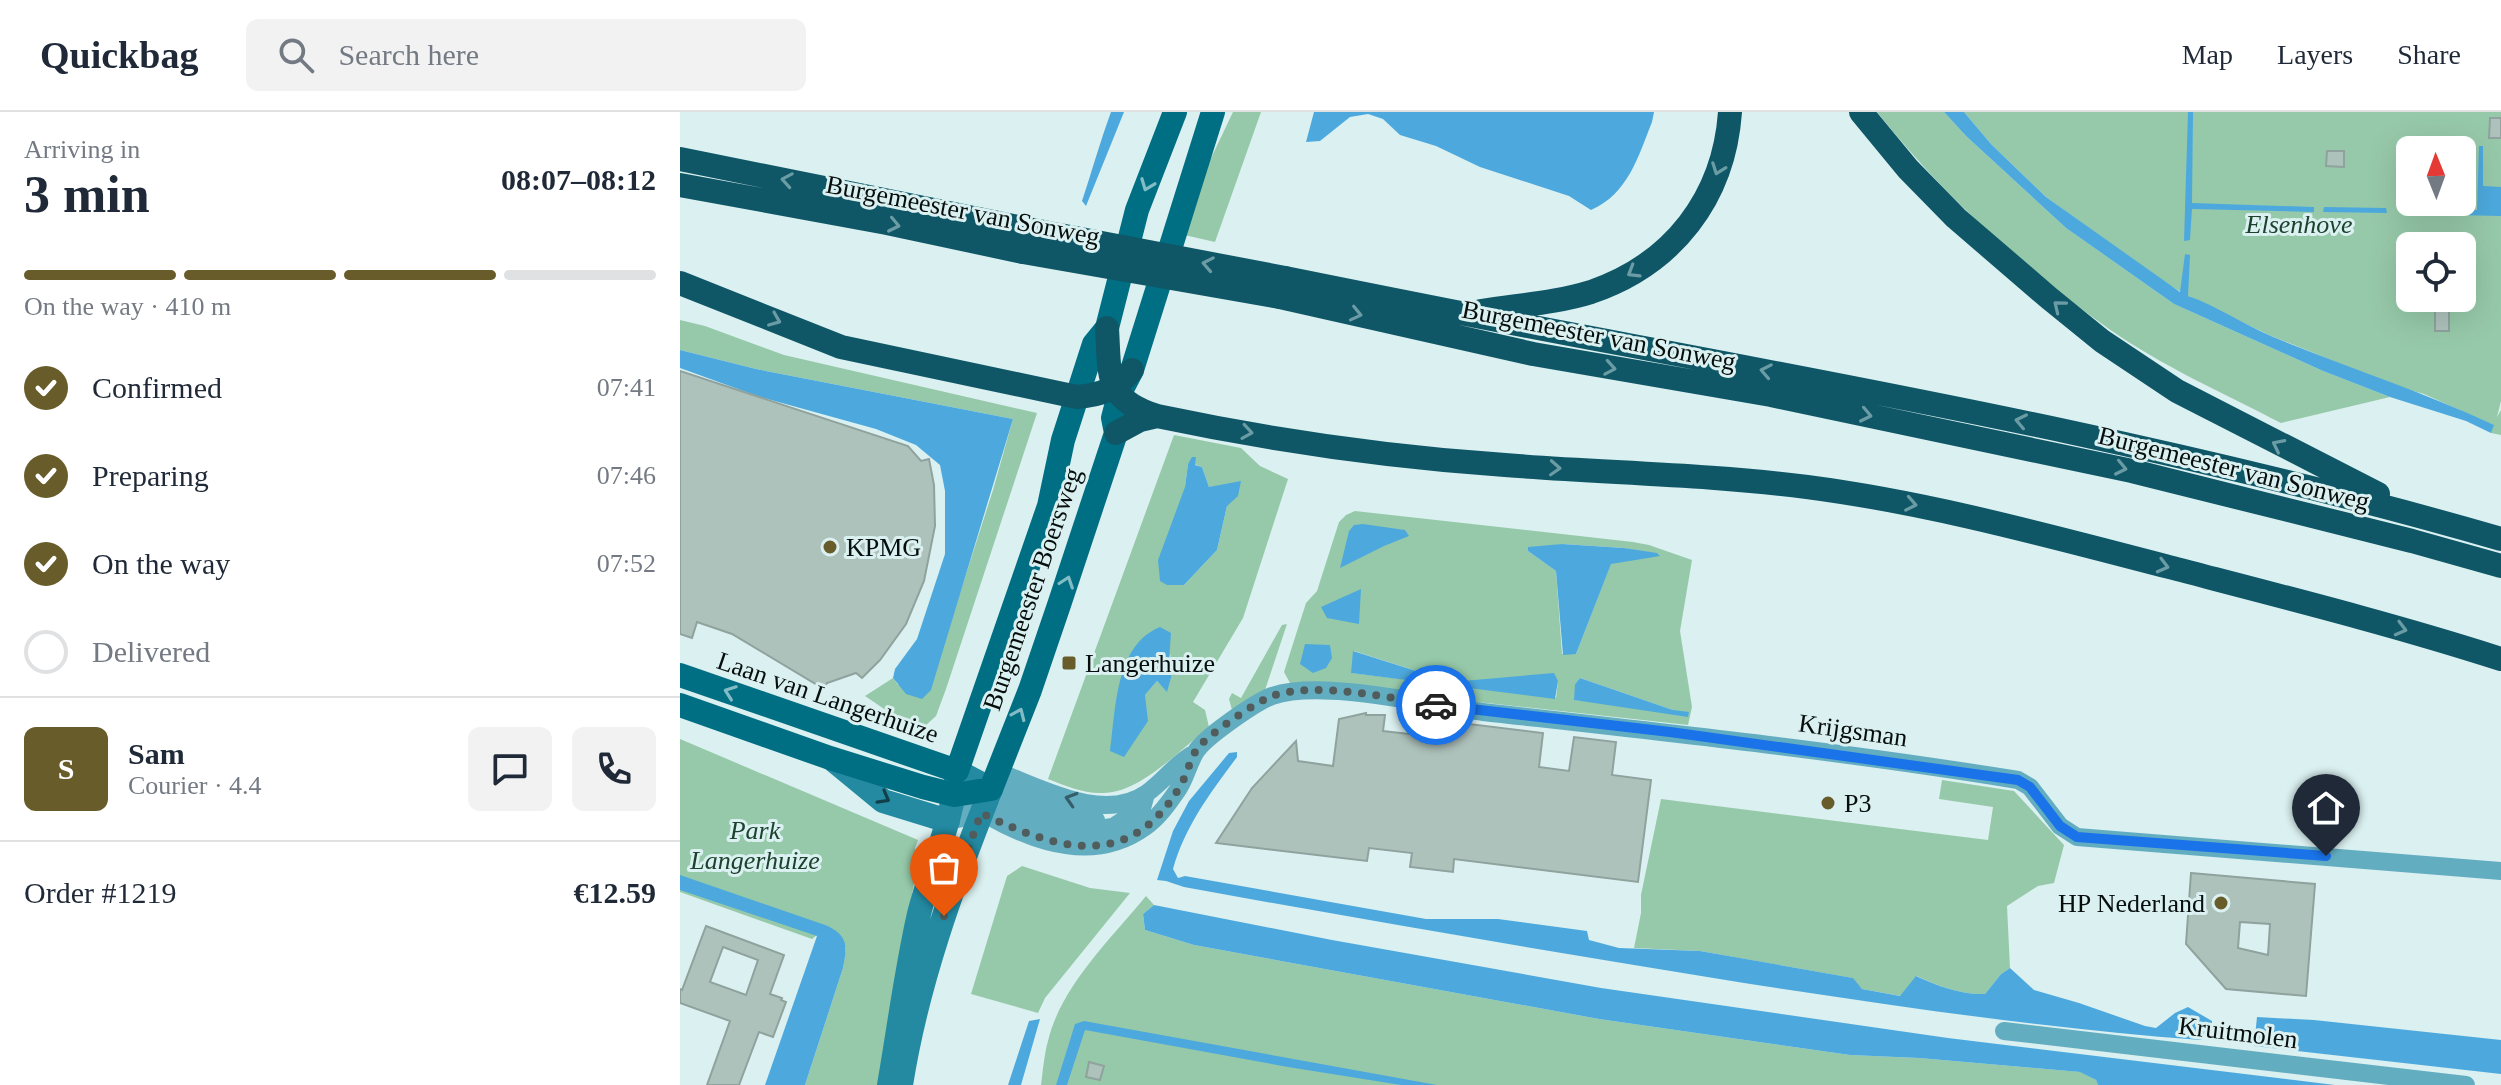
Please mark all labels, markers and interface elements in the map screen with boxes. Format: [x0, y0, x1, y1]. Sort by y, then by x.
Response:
search box [246, 19, 806, 91]
icon: search [274, 33, 318, 77]
text: Quickbag [40, 34, 198, 76]
text: Search here [338, 38, 479, 71]
text: Map [2182, 39, 2233, 70]
text: Layers [2277, 39, 2353, 70]
text: Share [2397, 39, 2461, 70]
text: Arriving in [24, 135, 140, 164]
north arrow [2396, 136, 2476, 216]
map controls [2396, 136, 2476, 312]
one-way arrow [1712, 161, 1728, 175]
text: 08:07–08:12 [501, 163, 656, 196]
text: 3 min [24, 166, 150, 223]
street label: Burgemeester van Sonweg [824, 170, 1102, 251]
one-way arrow [780, 172, 794, 189]
one-way arrow [1140, 177, 1157, 191]
park label: Elsenhove [2245, 210, 2352, 239]
one-way arrow [887, 216, 901, 233]
button: locate [2396, 232, 2476, 312]
one-way arrow [1201, 256, 1215, 273]
one-way arrow [1627, 262, 1642, 278]
text: On the way · 410 m [24, 292, 231, 321]
street label: Burgemeester van Sonweg [1460, 295, 1738, 376]
one-way arrow [2053, 302, 2068, 316]
one-way arrow [1349, 305, 1362, 322]
one-way arrow [767, 310, 781, 327]
one-way arrow [1604, 358, 1617, 375]
one-way arrow [1759, 363, 1772, 380]
icon: check [24, 366, 68, 410]
text: Confirmed [92, 371, 222, 404]
text: 07:41 [597, 373, 656, 402]
one-way arrow [1859, 405, 1873, 422]
one-way arrow [2014, 413, 2028, 430]
street label: Burgemeester van Sonweg [2095, 421, 2372, 516]
one-way arrow [1240, 423, 1254, 440]
one-way arrow [2272, 439, 2287, 454]
icon: check [24, 454, 68, 498]
text: Preparing [92, 459, 209, 492]
one-way arrow [1549, 459, 1562, 476]
one-way arrow [2113, 459, 2127, 476]
text: 07:46 [597, 461, 656, 490]
street label: Burgemeester Boersweg [977, 464, 1088, 714]
one-way arrow [1904, 495, 1918, 512]
place label: KPMG [846, 533, 921, 562]
marker: KPMG [821, 538, 839, 556]
icon: check [24, 542, 68, 586]
text: On the way [92, 547, 230, 580]
text: 07:52 [597, 549, 656, 578]
one-way arrow [2156, 556, 2170, 573]
one-way arrow [1057, 576, 1073, 590]
one-way arrow [2394, 620, 2408, 636]
text: Delivered [92, 635, 210, 668]
street label: Laan van Langerhuize [713, 646, 942, 749]
place label: Langerhuize [1085, 649, 1215, 678]
marker: Langerhuize [1060, 654, 1078, 672]
courier [1396, 665, 1476, 745]
icon: car [1414, 683, 1458, 727]
one-way arrow [724, 686, 738, 702]
one-way arrow [1010, 708, 1026, 722]
street label: Krijgsman [1797, 708, 1909, 752]
button: chat [468, 727, 552, 811]
button: phone [572, 727, 656, 811]
text: Sam [128, 737, 185, 770]
text: S [58, 752, 74, 785]
text: Courier · 4.4 [128, 771, 262, 800]
pin [2292, 774, 2360, 856]
icon: home [2304, 786, 2348, 830]
one-way arrow [876, 789, 890, 804]
place label: P3 [1844, 789, 1871, 818]
one-way arrow [1065, 792, 1078, 808]
marker: P3 [1819, 794, 1837, 812]
park label: Park Langerhuize [689, 816, 820, 875]
pin [910, 834, 978, 916]
icon: bag [922, 846, 966, 890]
text: Order #1219 [24, 876, 176, 909]
text: €12.59 [574, 876, 656, 909]
place label: HP Nederland [2058, 889, 2205, 918]
marker: HP Nederland [2212, 894, 2230, 912]
street label: Kruitmolen [2177, 1011, 2299, 1054]

